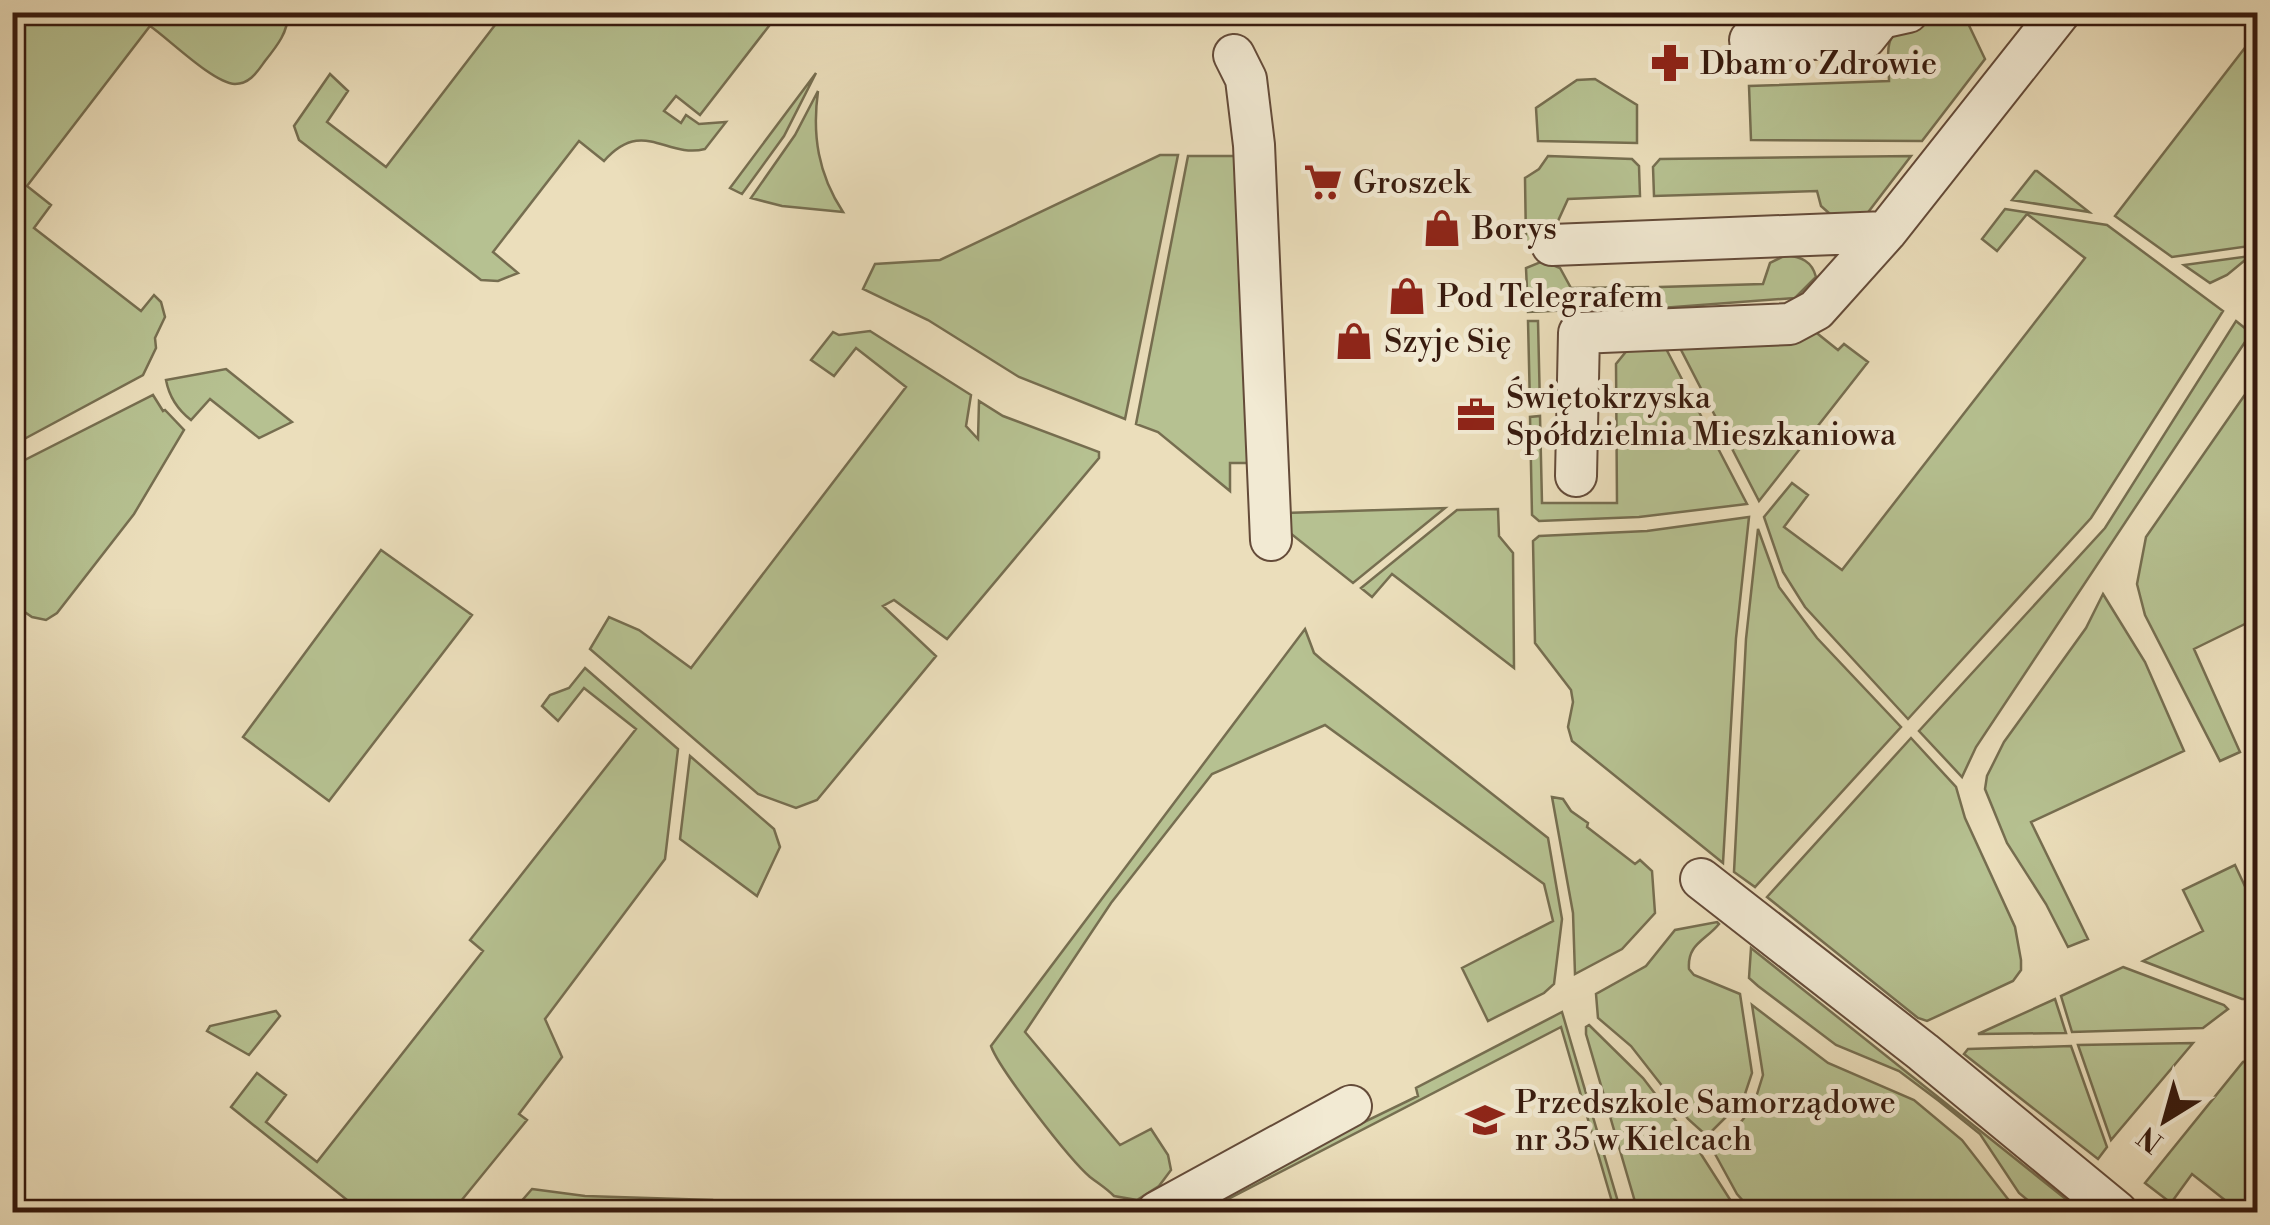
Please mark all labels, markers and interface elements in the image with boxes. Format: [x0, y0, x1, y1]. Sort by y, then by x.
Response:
pharmacy icon: Dbam o Zdrowie [1649, 42, 1691, 84]
place label: Dbam o Zdrowie [1700, 44, 1937, 84]
supermarket icon: Groszek [1302, 161, 1344, 203]
place label: Groszek [1353, 163, 1473, 203]
shop icon: Borys [1421, 207, 1463, 249]
place label: Borys [1471, 209, 1557, 249]
shop icon: Pod Telegrafem [1386, 275, 1428, 317]
place label: Pod Telegrafem [1437, 277, 1663, 317]
shop icon: Szyje Się [1333, 320, 1375, 362]
place label: Szyje Się [1384, 322, 1512, 362]
place label: Świętokrzyska Spółdzielnia Mieszkaniowa [1506, 376, 1897, 455]
office icon: Świętokrzyska Spółdzielnia Mieszkaniowa [1455, 394, 1497, 436]
north arrow [2115, 1070, 2215, 1170]
place label: Przedszkole Samorządowe nr 35 w Kielcach [1515, 1083, 1896, 1160]
school or university icon: Przedszkole Samorządowe nr 35 w Kielcach [1464, 1099, 1506, 1141]
text: N [2131, 1118, 2170, 1159]

